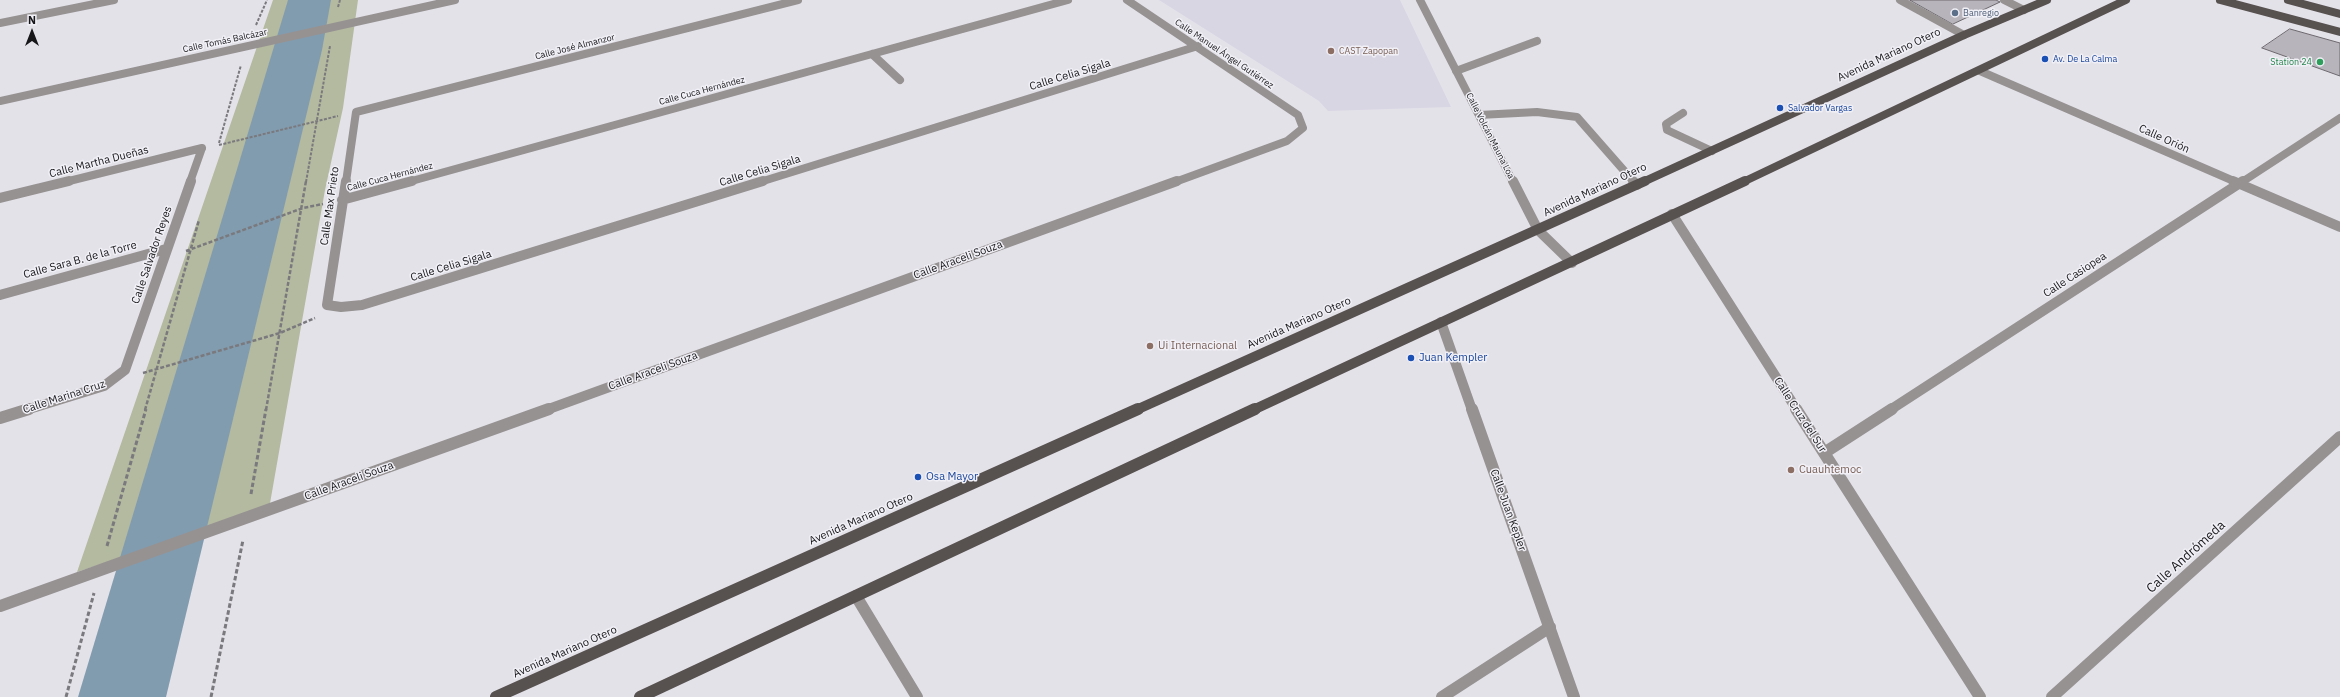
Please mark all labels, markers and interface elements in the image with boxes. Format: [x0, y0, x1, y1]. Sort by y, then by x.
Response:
marker: Banregio [1950, 8, 1960, 18]
place label: Banregio [1963, 8, 1999, 18]
north arrow [12, 12, 52, 52]
text: N [28, 13, 36, 27]
street label: Calle Manuel Ángel Gutiérrez [1173, 17, 1275, 91]
street label: Avenida Mariano Otero [1835, 25, 1943, 85]
street label: Calle Tomás Balcázar [182, 27, 268, 55]
street label: Calle José Almanzor [534, 32, 616, 62]
marker: CAST Zapopan [1326, 46, 1336, 56]
place label: CAST Zapopan [1339, 46, 1398, 56]
marker: Av. De La Calma [2040, 54, 2050, 64]
place label: Av. De La Calma [2053, 54, 2117, 64]
street label: Calle Celia Sigala [1028, 56, 1112, 94]
place label: Station 24 [2270, 57, 2312, 67]
marker: Station 24 [2315, 57, 2325, 67]
street label: Calle Cuca Hernández [658, 74, 746, 108]
street label: Calle Volcán Mauna Loa [1464, 91, 1516, 181]
marker: Salvador Vargas [1775, 103, 1785, 113]
place label: Salvador Vargas [1788, 103, 1852, 113]
street label: Calle Orión [2137, 122, 2191, 156]
street label: Calle Martha Dueñas [48, 143, 150, 181]
street label: Calle Celia Sigala [718, 152, 802, 190]
street label: Calle Cuca Hernández [346, 160, 434, 194]
street label: Avenida Mariano Otero [1541, 160, 1649, 220]
street label: Calle Max Prieto [318, 166, 342, 246]
street label: Calle Salvador Reyes [129, 204, 175, 306]
street label: Calle Araceli Souza [912, 238, 1004, 282]
street label: Calle Sara B. de la Torre [22, 239, 138, 281]
street label: Calle Celia Sigala [409, 247, 493, 285]
street label: Calle Casiopea [2041, 250, 2109, 300]
street label: Avenida Mariano Otero [1245, 294, 1353, 352]
place label: Ui Internacional [1158, 339, 1237, 353]
marker: Ui Internacional [1145, 341, 1155, 351]
street label: Calle Araceli Souza [607, 349, 699, 393]
place label: Juan Kempler [1419, 351, 1487, 365]
marker: Juan Kempler [1406, 353, 1416, 363]
street label: Calle Cruz del Sur [1771, 375, 1829, 455]
street label: Calle Marina Cruz [21, 377, 107, 417]
street label: Calle Araceli Souza [303, 459, 395, 503]
place label: Cuauhtemoc [1799, 463, 1862, 477]
marker: Cuauhtemoc [1786, 465, 1796, 475]
street label: Calle Juan Kepler [1487, 467, 1529, 553]
place label: Osa Mayor [926, 470, 978, 484]
marker: Osa Mayor [913, 472, 923, 482]
street label: Avenida Mariano Otero [807, 490, 915, 548]
street label: Calle Andrómeda [2143, 518, 2229, 596]
street label: Avenida Mariano Otero [511, 623, 619, 681]

